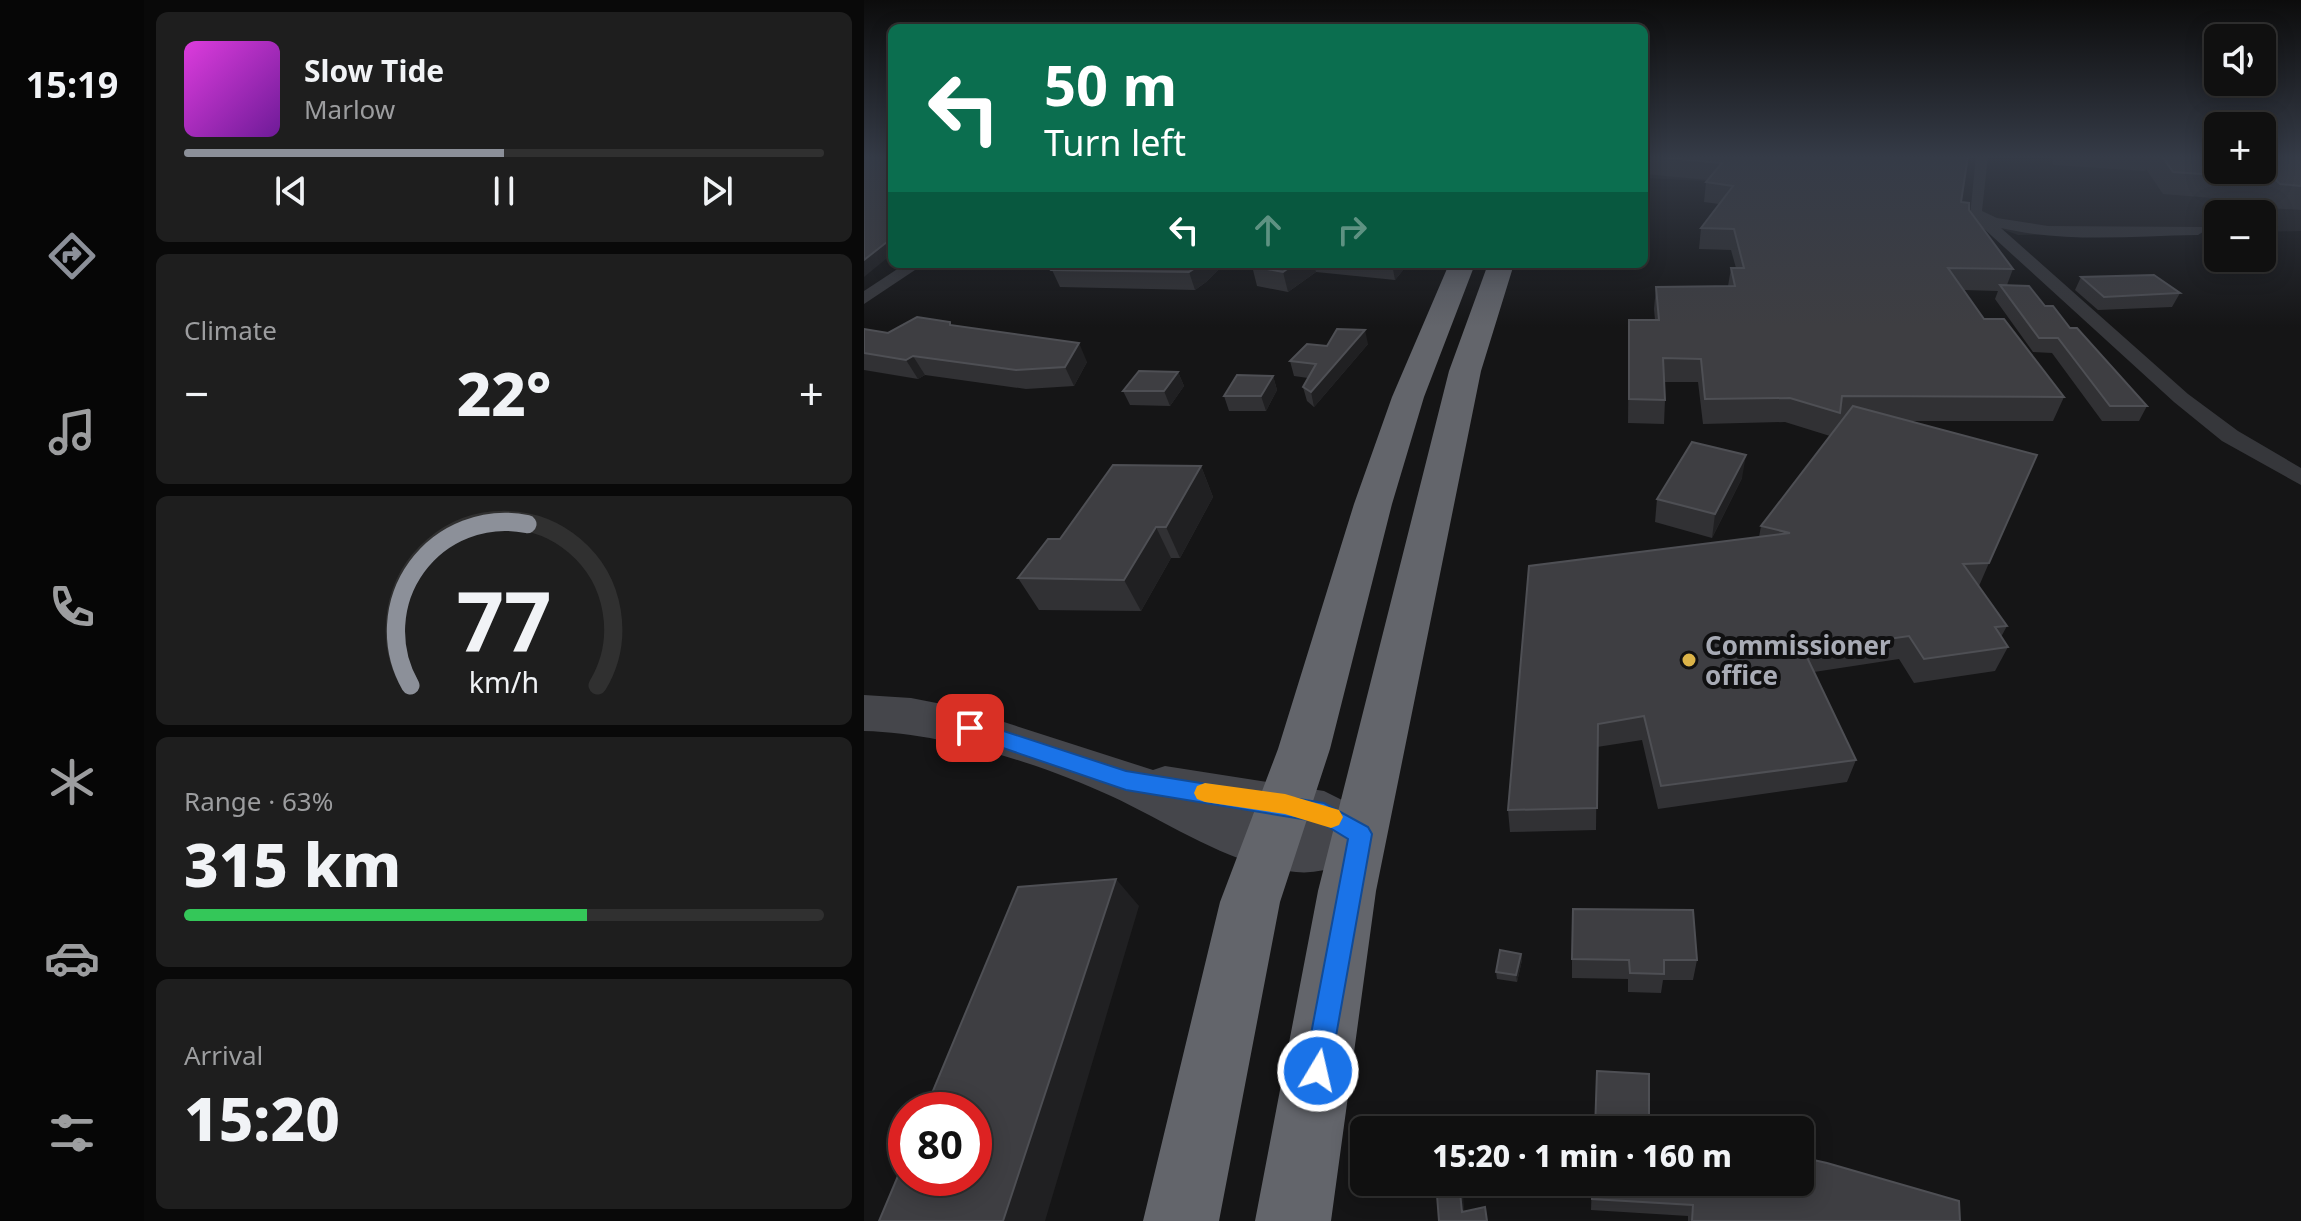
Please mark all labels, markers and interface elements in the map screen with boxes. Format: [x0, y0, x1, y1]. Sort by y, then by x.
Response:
map controls [2204, 24, 2276, 272]
button: sound [2204, 24, 2276, 96]
text: 50 m [1044, 46, 1177, 122]
text: Slow Tide [304, 50, 444, 91]
icon: left [912, 56, 1016, 160]
text: 15:19 [26, 60, 118, 109]
text: Marlow [304, 91, 395, 127]
button: + [2204, 112, 2276, 184]
text: Turn left [1044, 118, 1186, 167]
icon: previous [269, 169, 313, 213]
icon: pause [482, 169, 526, 213]
icon: next [695, 169, 739, 213]
button: − [2204, 200, 2276, 272]
icon: left [1162, 208, 1206, 252]
icon: ahead [1246, 208, 1290, 252]
icon: right [1330, 208, 1374, 252]
icon: directions [44, 228, 100, 284]
text: Climate [184, 312, 277, 348]
text: 22° [457, 352, 551, 434]
text: − [184, 363, 209, 423]
text: + [799, 363, 824, 423]
icon: music [44, 404, 100, 460]
text: 77 [456, 563, 552, 676]
icon: phone [44, 579, 100, 635]
place label: Commissioner office [1705, 627, 1891, 693]
marker: Commissioner office [1680, 651, 1698, 669]
text: km/h [469, 663, 539, 702]
pin [936, 694, 1004, 762]
icon: arrive [948, 706, 992, 750]
icon: climate [44, 754, 100, 810]
text: Range · 63% [184, 783, 333, 819]
text: 315 km [184, 823, 401, 905]
icon: car [44, 930, 100, 986]
position arrow [1276, 1029, 1360, 1113]
text: Arrival [184, 1037, 263, 1073]
text: 15:20 [184, 1077, 340, 1159]
speed limit sign: 80 [888, 1092, 992, 1196]
icon: filters [44, 1105, 100, 1161]
text: 15:20 · 1 min · 160 m [1432, 1135, 1732, 1176]

